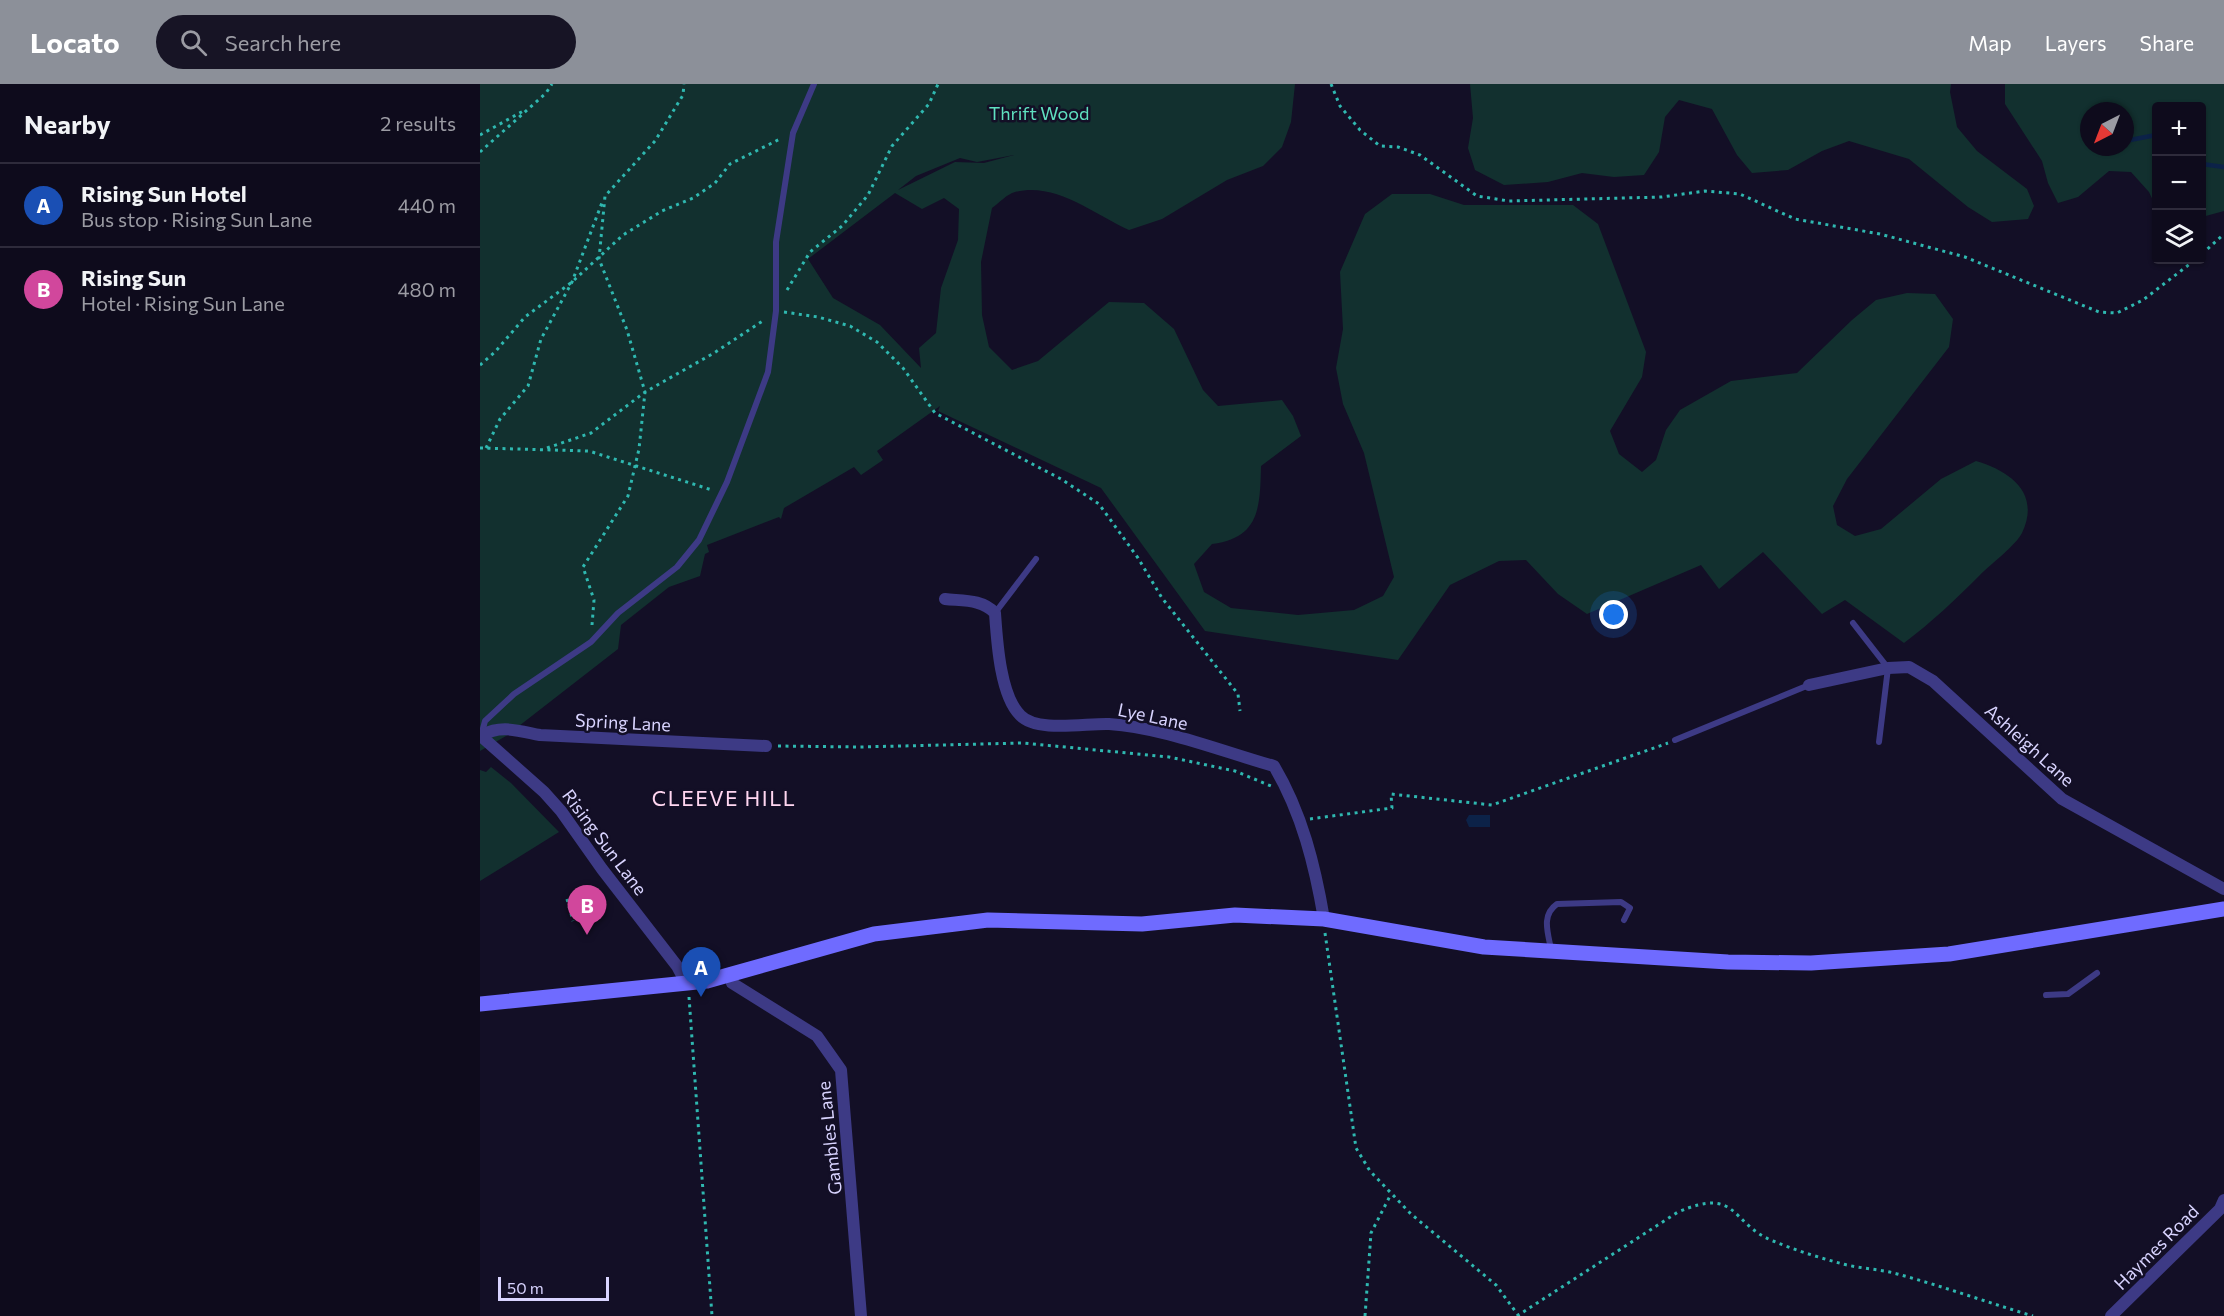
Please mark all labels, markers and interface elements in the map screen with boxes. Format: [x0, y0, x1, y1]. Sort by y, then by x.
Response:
search box [156, 15, 576, 69]
text: Locato [30, 25, 120, 59]
icon: search [177, 26, 210, 59]
text: Search here [225, 29, 341, 56]
text: Map [1968, 30, 2012, 55]
text: Layers [2045, 30, 2107, 55]
text: Share [2140, 30, 2194, 55]
park label: Thrift Wood [989, 102, 1089, 124]
north arrow [2080, 102, 2134, 156]
map controls [2152, 102, 2206, 264]
button: + [2152, 102, 2206, 156]
text: Nearby [24, 108, 111, 139]
text: 2 results [380, 111, 456, 135]
button: − [2152, 156, 2206, 210]
text: Rising Sun Hotel [81, 180, 247, 207]
text: A [36, 193, 51, 217]
text: 440 m [398, 193, 456, 217]
text: Bus stop · Rising Sun Lane [81, 207, 312, 231]
button: layers [2152, 210, 2206, 264]
text: Rising Sun [81, 264, 186, 291]
text: B [37, 277, 50, 301]
text: 480 m [398, 277, 456, 301]
text: Hotel · Rising Sun Lane [81, 291, 285, 315]
your location [1599, 600, 1628, 629]
street label: Lye Lane [1116, 698, 1190, 734]
street label: Ashleigh Lane [1981, 699, 2079, 791]
street label: Spring Lane [574, 709, 672, 735]
street label: Rising Sun Lane [558, 785, 652, 899]
district label: CLEEVE HILL [652, 785, 796, 810]
pin: B [568, 886, 606, 935]
pin: A [682, 948, 720, 997]
street label: Gambles Lane [812, 1080, 846, 1196]
street label: Haymes Road [2109, 1200, 2203, 1294]
scale bar [498, 1274, 609, 1302]
text: 50 m [507, 1278, 544, 1297]

